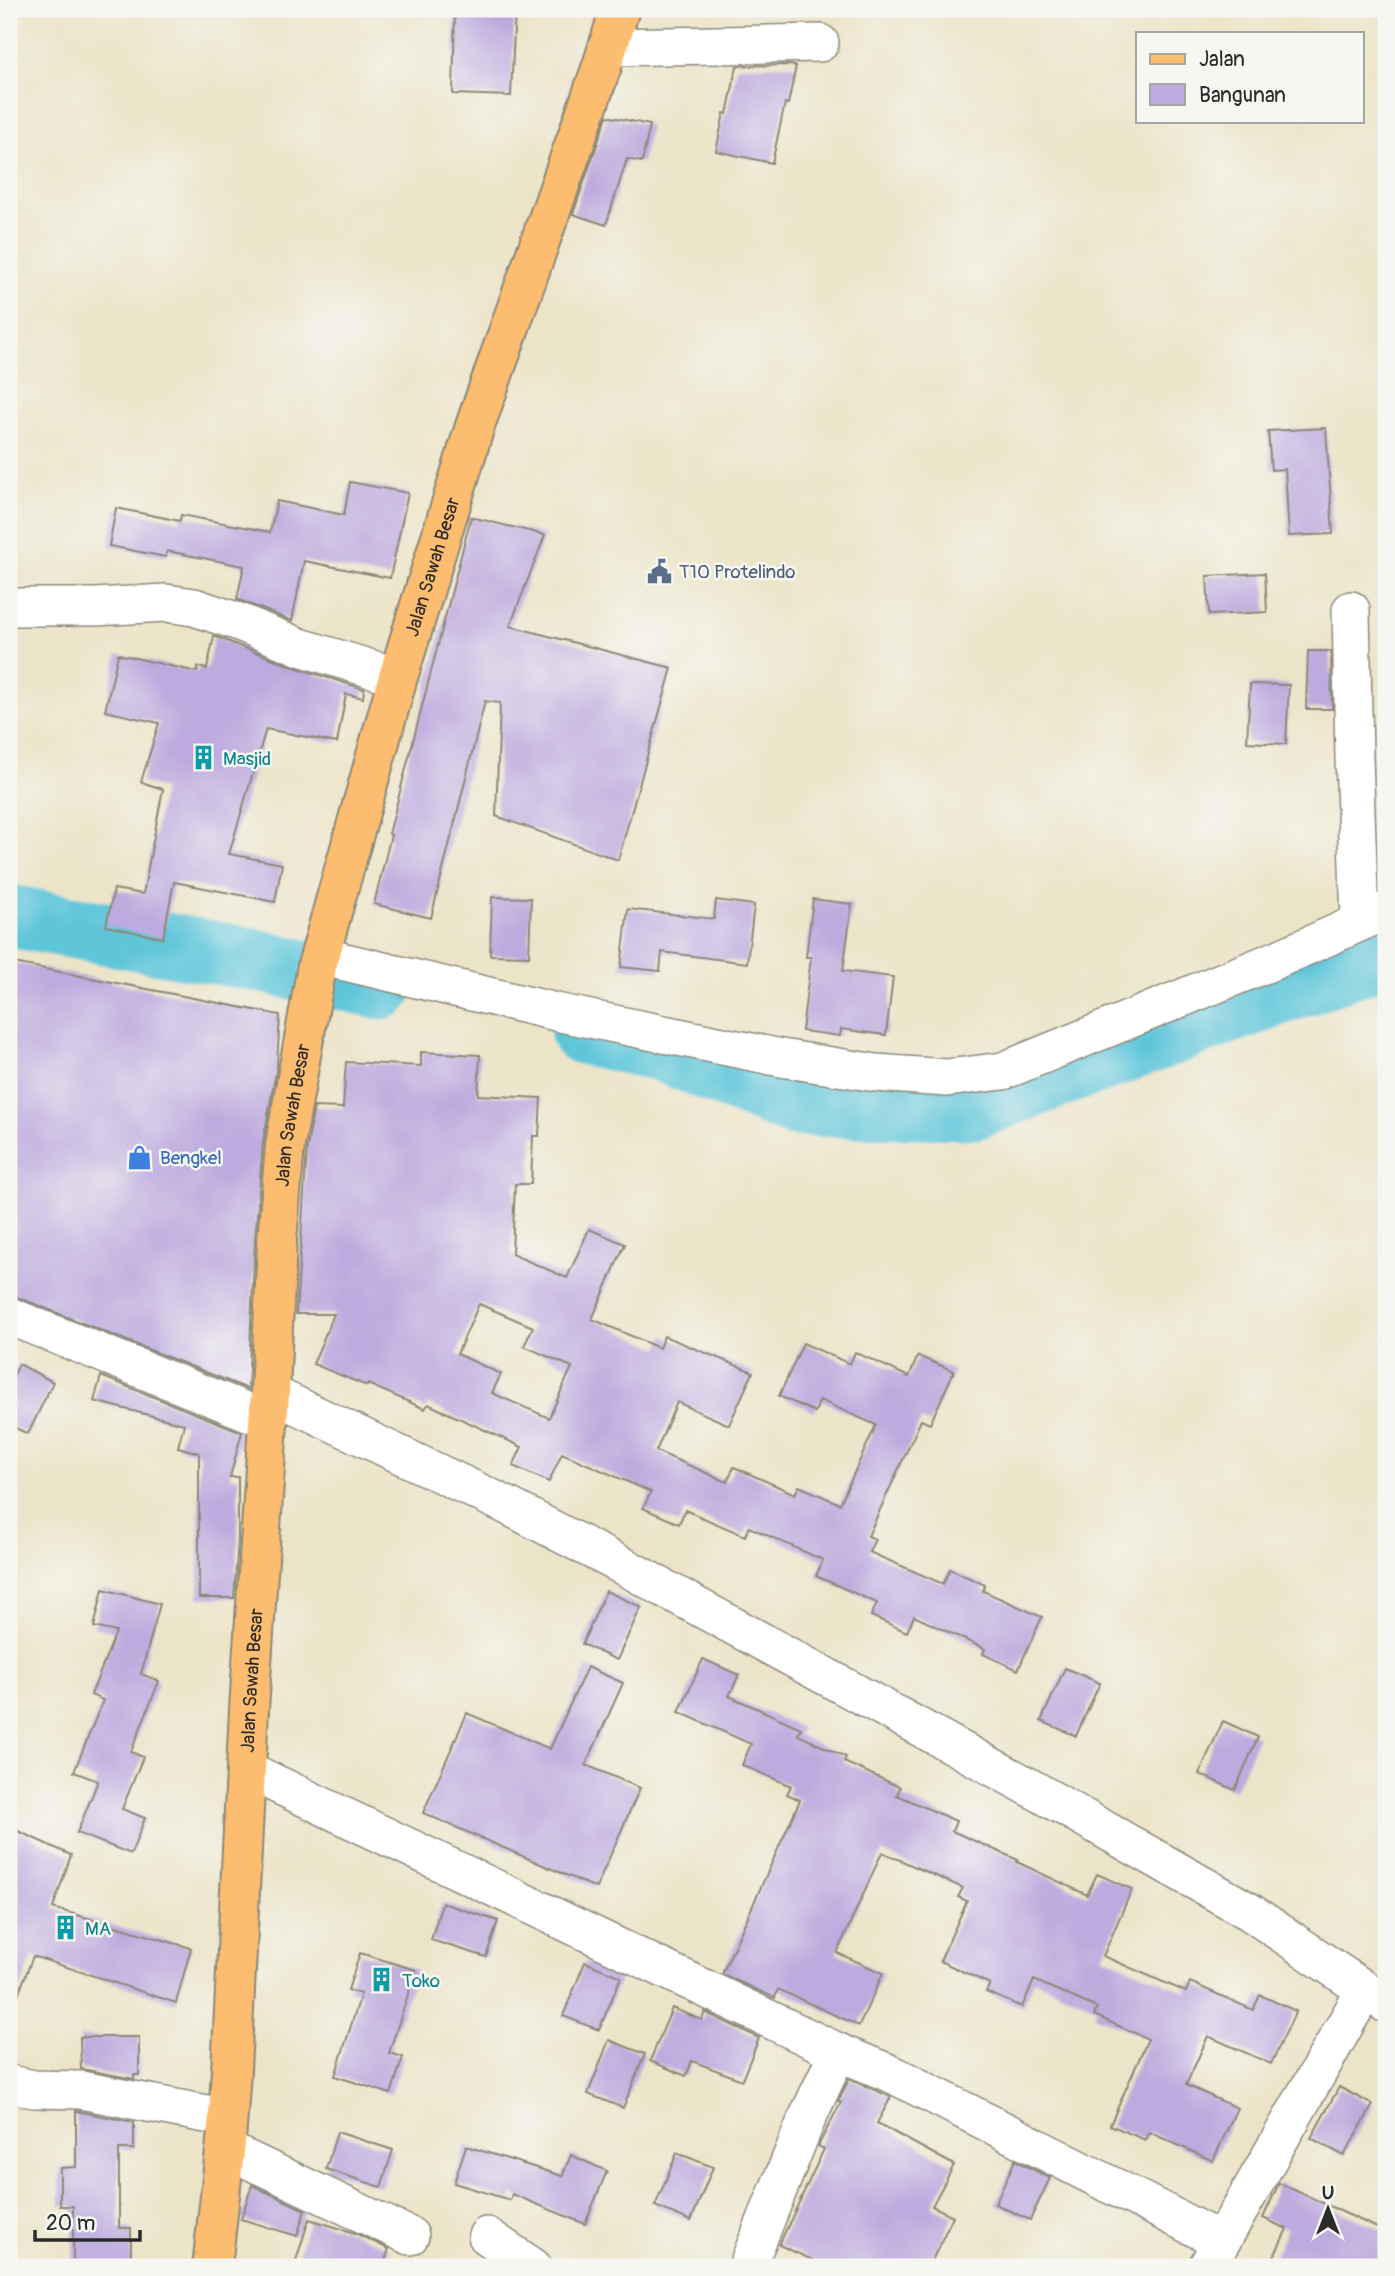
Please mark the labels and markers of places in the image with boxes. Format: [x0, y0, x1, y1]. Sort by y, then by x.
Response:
public building icon: T10 Protelindo [645, 557, 673, 585]
place label: T10 Protelindo [679, 560, 795, 584]
building icon: Masjid [189, 744, 217, 772]
place label: Masjid [223, 747, 271, 771]
shop icon: Bengkel [126, 1143, 154, 1171]
place label: Bengkel [160, 1146, 222, 1170]
building icon: MA [51, 1914, 79, 1942]
place label: MA [85, 1917, 111, 1941]
building icon: Toko [368, 1966, 396, 1994]
place label: Toko [402, 1969, 440, 1993]

